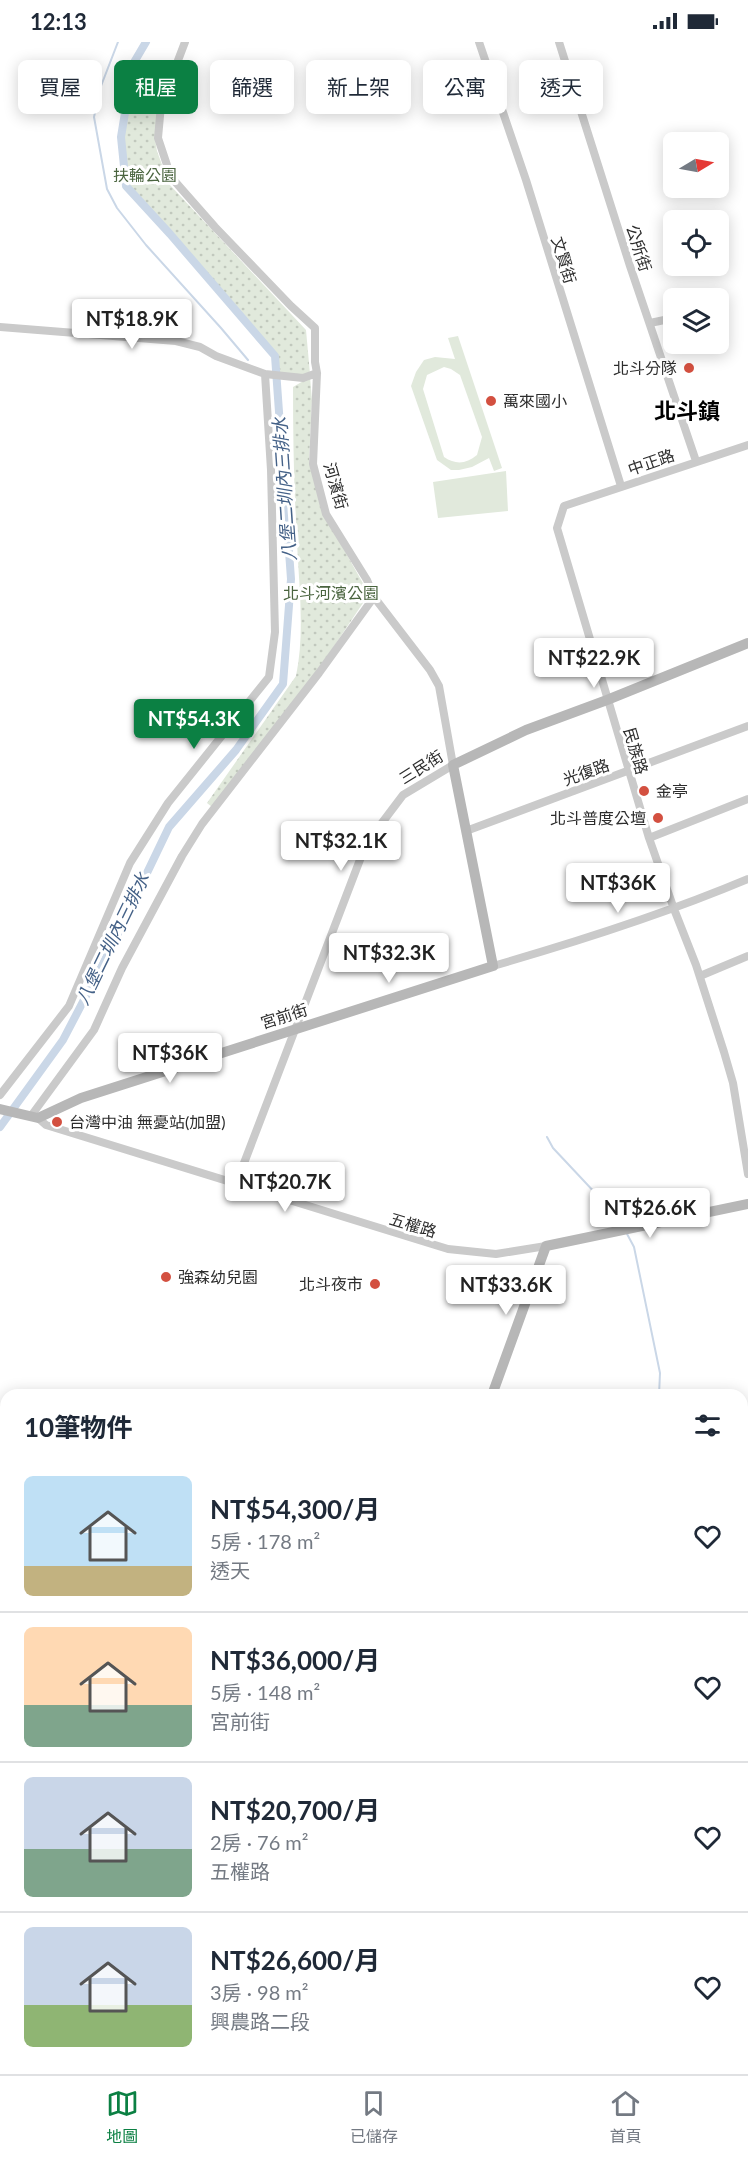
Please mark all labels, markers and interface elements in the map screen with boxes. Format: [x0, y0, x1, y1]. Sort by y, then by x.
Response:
text: 12:13 [30, 8, 87, 35]
chip: 買屋 [18, 60, 102, 114]
chip: 租屋 [114, 60, 198, 114]
chip: 篩選 [210, 60, 294, 114]
chip: 新上架 [306, 60, 411, 114]
chip: 公寓 [423, 60, 507, 114]
chip: 透天 [519, 60, 603, 114]
north arrow [663, 132, 729, 198]
map controls [663, 132, 729, 354]
park label: 扶輪公園 [113, 165, 177, 184]
button: locate [663, 210, 729, 276]
street label: 公所街 [623, 222, 656, 274]
street label: 文賢街 [548, 234, 581, 286]
button: layers [663, 288, 729, 354]
pin: NT$18.9K [70, 299, 194, 350]
text: NT$18.9K [86, 306, 178, 330]
place label: 北斗分隊 [613, 358, 677, 377]
marker: 北斗分隊 [682, 361, 696, 375]
place label: 萬來國小 [503, 391, 567, 410]
marker: 萬來國小 [484, 394, 498, 408]
district label: 北斗鎮 [654, 397, 720, 424]
water label: 八堡二圳內三排水 [268, 415, 300, 562]
street label: 中正路 [625, 445, 677, 478]
street label: 河濱街 [321, 460, 352, 512]
park label: 北斗河濱公園 [283, 583, 379, 602]
pin: NT$22.9K [532, 638, 656, 689]
text: NT$22.9K [548, 645, 640, 669]
pin: NT$54.3K [132, 699, 256, 750]
text: NT$54.3K [148, 706, 240, 730]
street label: 民族路 [621, 725, 652, 777]
street label: 三民街 [395, 746, 446, 787]
street label: 光復路 [560, 754, 612, 789]
place label: 金亭 [656, 781, 688, 800]
marker: 金亭 [637, 784, 651, 798]
place label: 北斗普度公壇 [550, 808, 646, 827]
marker: 北斗普度公壇 [651, 811, 665, 825]
pin: NT$32.1K [279, 821, 403, 872]
text: NT$32.1K [295, 828, 387, 852]
pin: NT$36K [569, 863, 667, 914]
water label: 八堡二圳內三排水 [71, 868, 154, 1008]
text: NT$36K [580, 870, 656, 894]
pin: NT$32.3K [327, 933, 451, 984]
text: NT$32.3K [343, 940, 435, 964]
street label: 宮前街 [258, 999, 310, 1032]
pin: NT$36K [121, 1033, 219, 1084]
text: NT$36K [132, 1040, 208, 1064]
place label: 台灣中油 無憂站(加盟) [69, 1112, 226, 1131]
marker: 台灣中油 無憂站(加盟) [50, 1115, 64, 1129]
pin: NT$20.7K [223, 1162, 347, 1213]
text: NT$20.7K [239, 1169, 331, 1193]
pin: NT$26.6K [588, 1188, 712, 1239]
text: NT$26.6K [604, 1195, 696, 1219]
street label: 五權路 [387, 1208, 439, 1241]
pin: NT$33.6K [444, 1265, 568, 1316]
place label: 強森幼兒園 [178, 1267, 258, 1286]
marker: 強森幼兒園 [159, 1270, 173, 1284]
text: NT$33.6K [460, 1272, 552, 1296]
place label: 北斗夜市 [299, 1274, 363, 1293]
marker: 北斗夜市 [368, 1277, 382, 1291]
icon: filters [691, 1409, 724, 1442]
text: 10筆物件 [24, 1411, 132, 1443]
text: NT$54,300/月 [210, 1493, 380, 1525]
icon: home [72, 1500, 144, 1572]
icon: heart [691, 1520, 724, 1553]
text: 5房 · 178 m² [210, 1529, 320, 1553]
text: 透天 [210, 1558, 250, 1582]
text: NT$36,000/月 [210, 1644, 380, 1676]
icon: home [72, 1651, 144, 1723]
icon: heart [691, 1671, 724, 1704]
text: 5房 · 148 m² [210, 1680, 320, 1704]
text: 宮前街 [210, 1709, 270, 1733]
text: NT$20,700/月 [210, 1794, 380, 1826]
icon: home [72, 1801, 144, 1873]
icon: heart [691, 1821, 724, 1854]
text: 2房 · 76 m² [210, 1830, 309, 1854]
text: 五權路 [210, 1859, 270, 1883]
text: NT$26,600/月 [210, 1944, 380, 1976]
icon: home [72, 1951, 144, 2023]
icon: heart [691, 1971, 724, 2004]
text: 3房 · 98 m² [210, 1980, 309, 2004]
text: 興農路二段 [210, 2009, 310, 2033]
tab: 地圖 [106, 2087, 139, 2147]
tab: 已儲存 [350, 2087, 398, 2147]
tab: 首頁 [609, 2087, 642, 2147]

